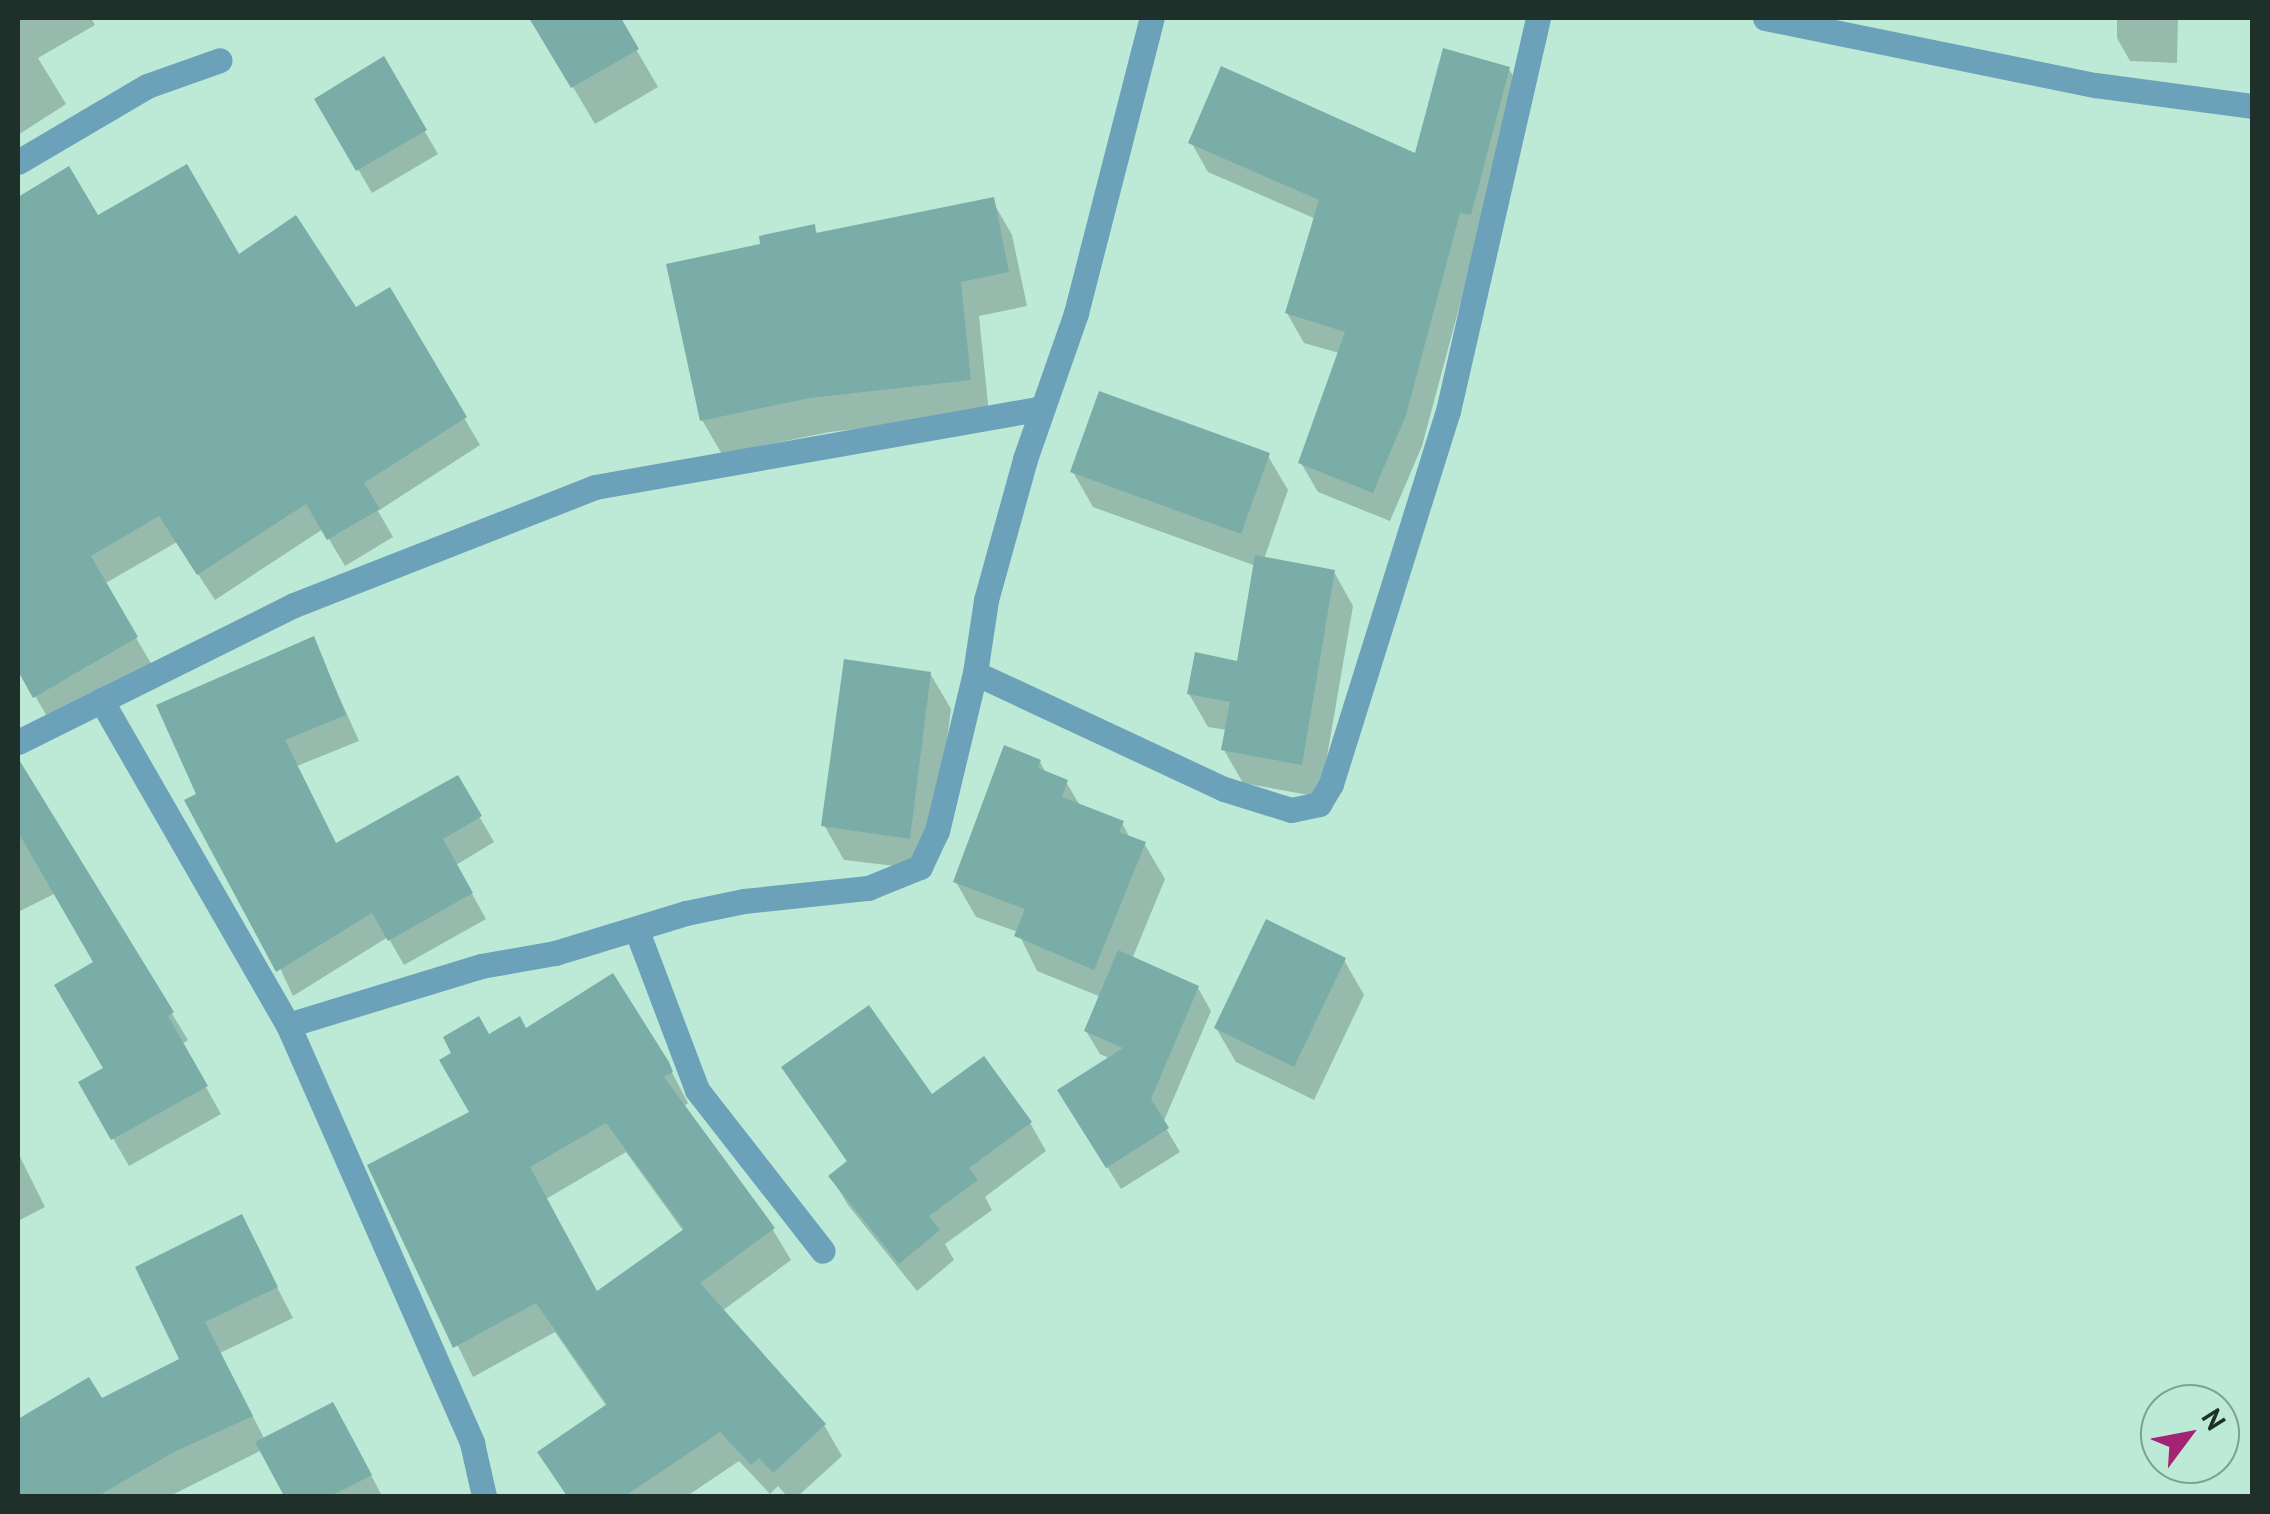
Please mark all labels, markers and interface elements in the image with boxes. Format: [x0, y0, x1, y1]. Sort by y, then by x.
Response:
north arrow [2140, 1384, 2240, 1484]
text: N [2194, 1401, 2235, 1437]

